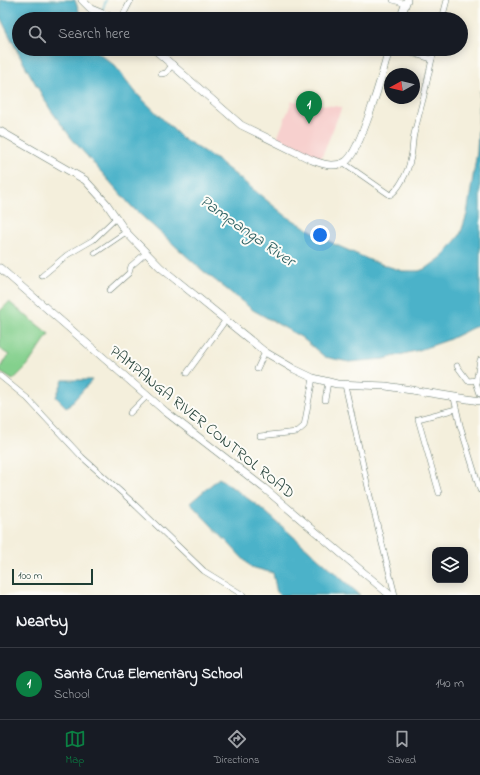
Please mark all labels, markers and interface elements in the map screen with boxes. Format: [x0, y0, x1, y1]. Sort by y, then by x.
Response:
search box [12, 12, 468, 56]
icon: search [26, 23, 48, 45]
text: Search here [58, 23, 130, 45]
north arrow [384, 68, 420, 104]
pin: 1 [296, 91, 322, 124]
water label: Pampanga River [194, 189, 302, 276]
your location [310, 225, 330, 245]
street label: PAMPANGA RIVER CONTROL ROAD [104, 340, 300, 505]
map controls [432, 547, 468, 583]
button: layers [432, 547, 468, 583]
scale bar [12, 567, 93, 586]
text: 100 m [18, 568, 42, 584]
text: Nearby [16, 609, 68, 634]
text: Santa Cruz Elementary School [54, 663, 243, 685]
text: 1 [27, 674, 31, 693]
text: 140 m [436, 674, 464, 693]
text: School [54, 685, 90, 704]
tab: Map [64, 728, 86, 768]
tab: Directions [214, 728, 259, 768]
tab: Saved [387, 728, 416, 768]

